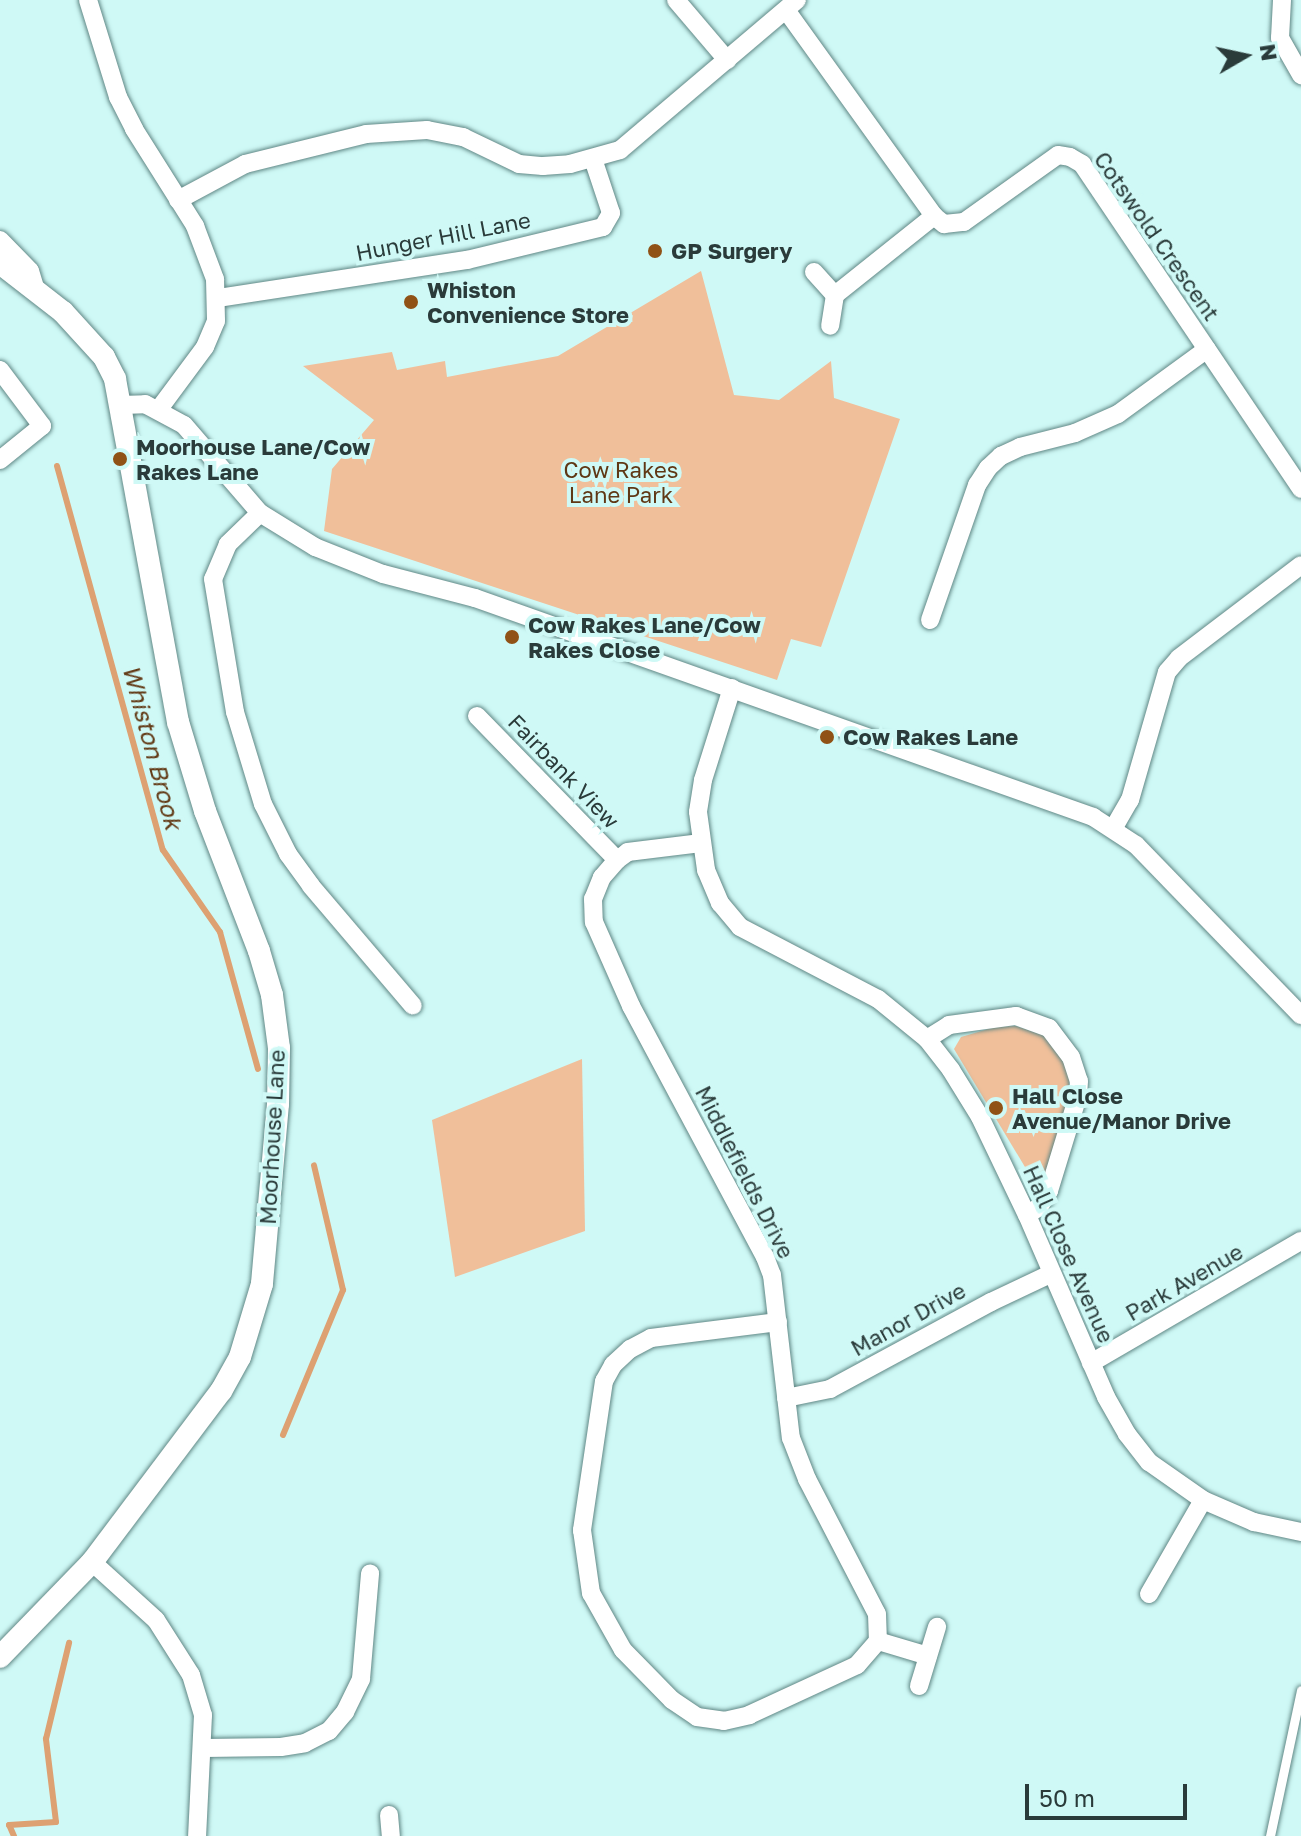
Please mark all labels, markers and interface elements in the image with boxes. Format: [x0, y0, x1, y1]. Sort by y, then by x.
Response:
north arrow [1205, 16, 1285, 96]
text: N [1255, 42, 1284, 63]
street label: Cotswold Crescent [1089, 147, 1225, 325]
street label: Hunger Hill Lane [353, 206, 533, 266]
place label: GP Surgery [671, 238, 792, 264]
marker: GP Surgery [646, 242, 664, 260]
place label: Whiston Convenience Store [427, 276, 629, 328]
marker: Whiston Convenience Store [402, 293, 420, 311]
place label: Moorhouse Lane/Cow Rakes Lane [136, 433, 370, 484]
marker: Moorhouse Lane/Cow Rakes Lane [111, 450, 129, 468]
park label: Cow Rakes Lane Park [564, 456, 678, 508]
place label: Cow Rakes Lane/Cow Rakes Close [528, 611, 761, 662]
marker: Cow Rakes Lane/Cow Rakes Close [503, 628, 521, 646]
water label: Whiston Brook [117, 662, 189, 832]
street label: Fairbank View [503, 709, 625, 833]
place label: Cow Rakes Lane [843, 724, 1018, 750]
marker: Cow Rakes Lane [818, 728, 836, 746]
street label: Moorhouse Lane [254, 1049, 290, 1225]
street label: Middlefields Drive [690, 1081, 800, 1263]
place label: Hall Close Avenue/Manor Drive [1012, 1082, 1231, 1134]
marker: Hall Close Avenue/Manor Drive [987, 1099, 1005, 1117]
street label: Hall Close Avenue [1018, 1161, 1120, 1347]
street label: Park Avenue [1121, 1238, 1247, 1326]
street label: Manor Drive [846, 1277, 970, 1361]
scale bar [1029, 1768, 1191, 1818]
text: 50 m [1039, 1783, 1095, 1812]

